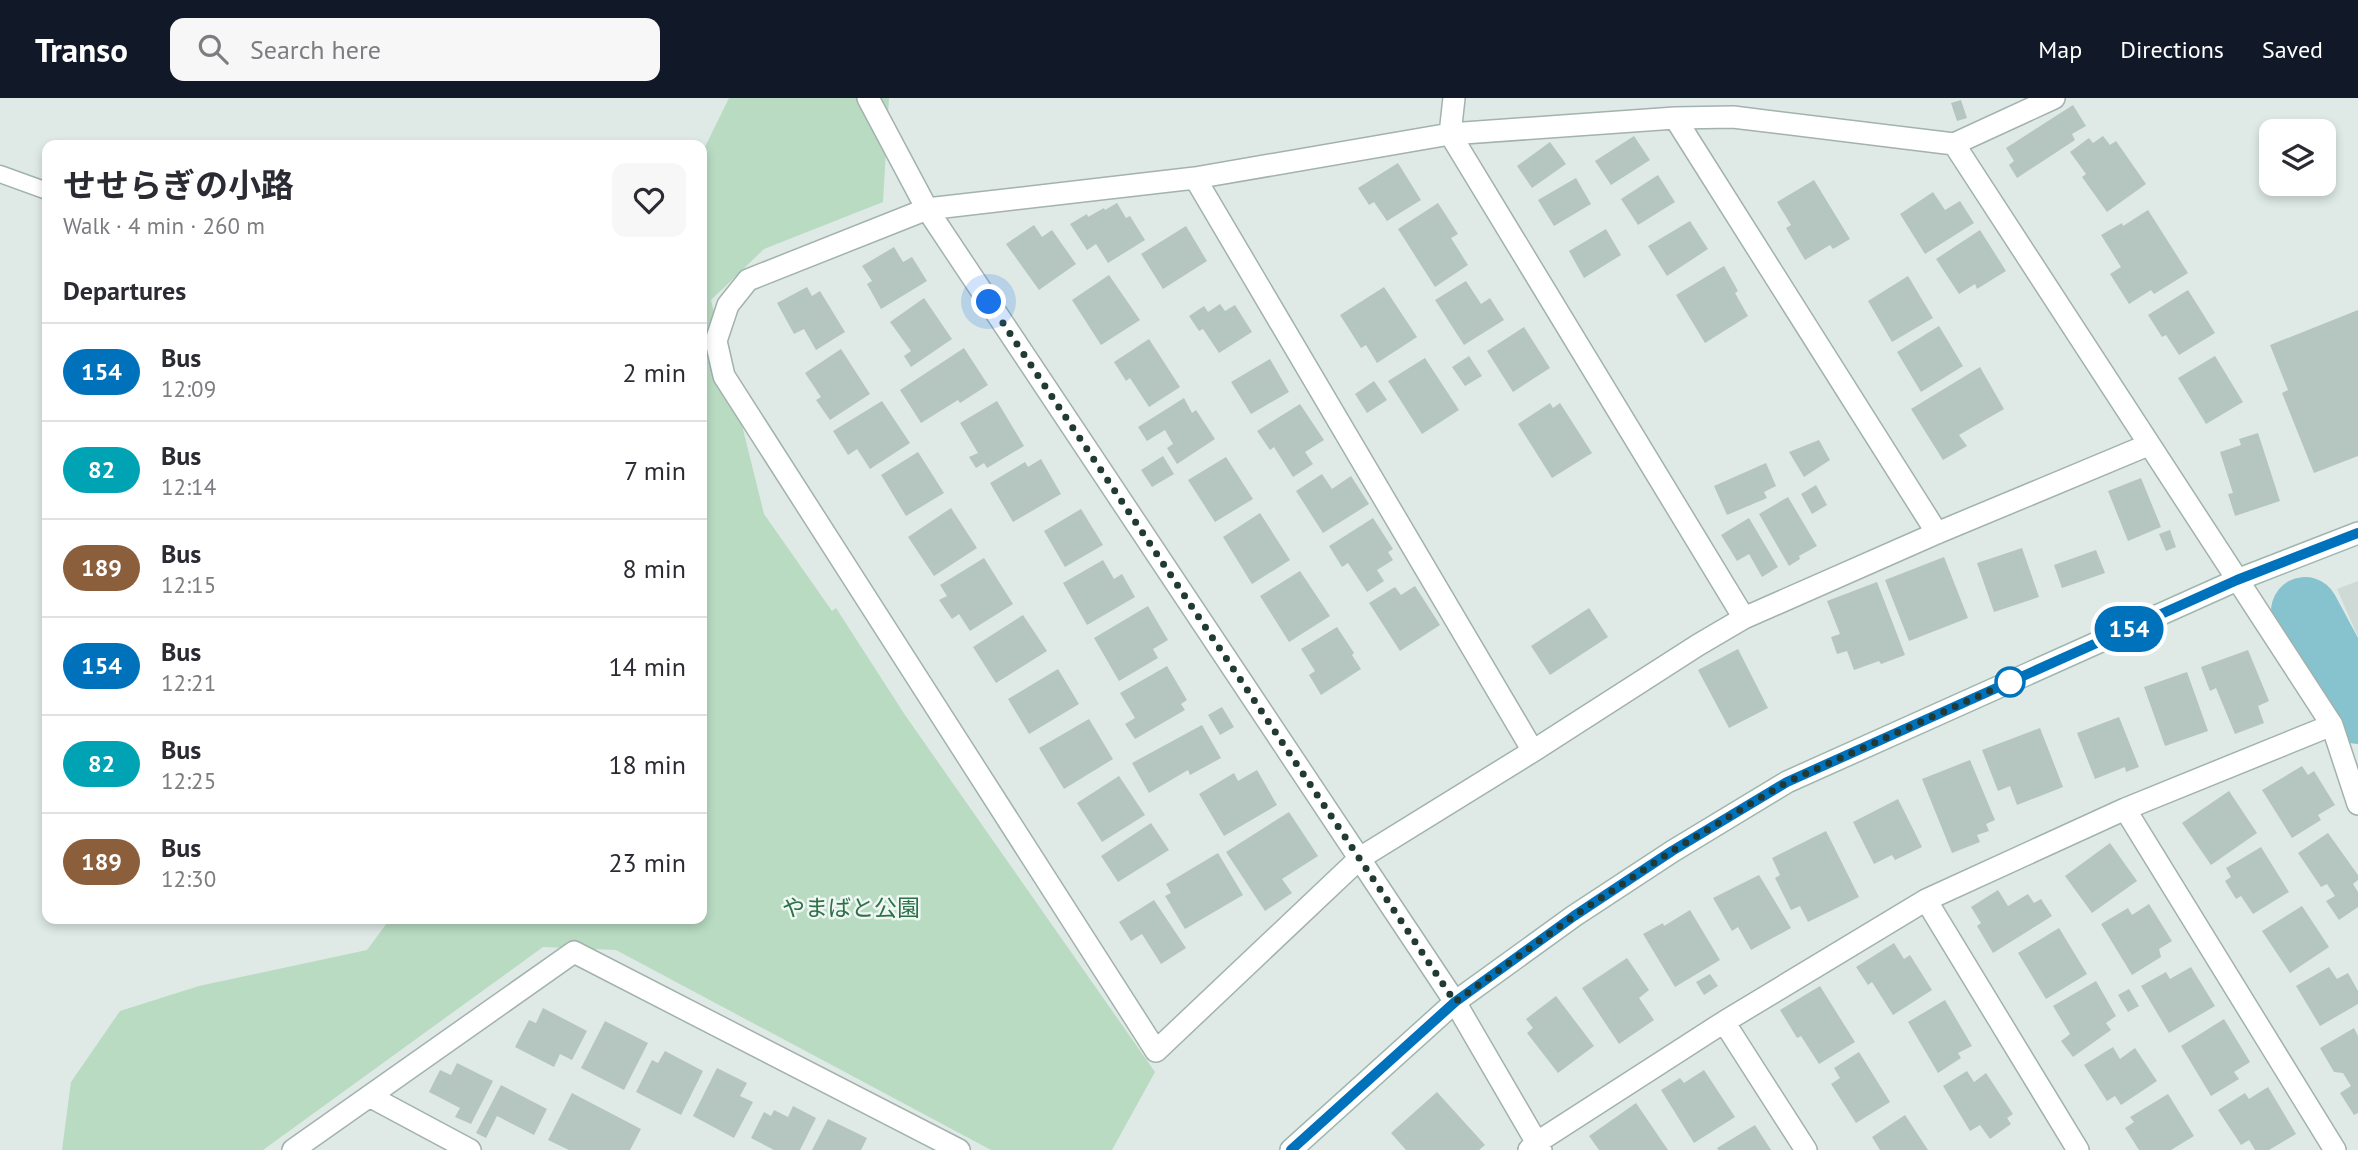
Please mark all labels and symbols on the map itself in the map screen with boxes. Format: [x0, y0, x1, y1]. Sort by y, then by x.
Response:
your location [971, 284, 1006, 319]
line badge: 154 [2089, 606, 2169, 652]
unlabelled marker [1995, 667, 2025, 697]
park label: やまばと公園 [782, 893, 920, 922]

